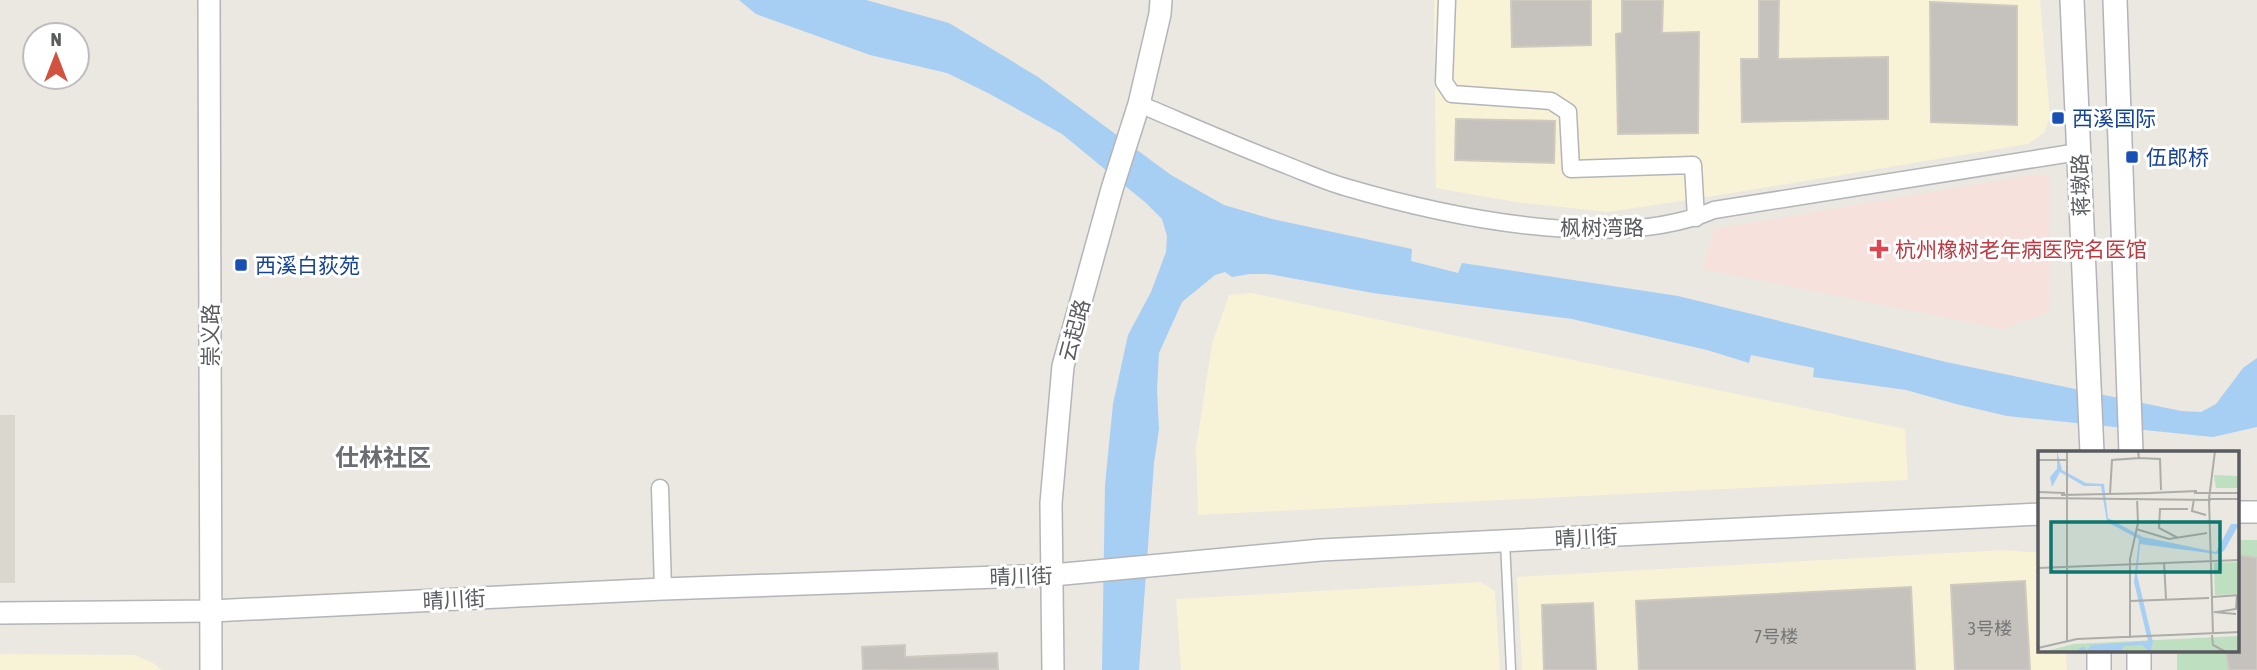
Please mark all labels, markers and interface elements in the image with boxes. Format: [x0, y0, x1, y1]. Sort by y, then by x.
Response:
north arrow [21, 21, 91, 91]
text: N [50, 28, 62, 50]
place label: 西溪国际 [2072, 106, 2156, 130]
marker: 西溪国际 [2050, 110, 2066, 126]
place label: 伍郎桥 [2146, 145, 2209, 169]
marker: 伍郎桥 [2124, 149, 2140, 165]
street label: 蒋墩路 [2067, 153, 2093, 217]
street label: 枫树湾路 [1560, 215, 1644, 239]
place label: 杭州橡树老年病医院名医馆 [1895, 237, 2147, 261]
marker: 杭州橡树老年病医院名医馆 [1869, 239, 1889, 259]
place label: 西溪白荻苑 [255, 253, 360, 277]
marker: 西溪白荻苑 [233, 257, 249, 273]
street label: 云起路 [1054, 296, 1094, 364]
street label: 崇义路 [198, 304, 222, 367]
district label: 仕林社区 [335, 444, 431, 471]
inset map [2038, 451, 2240, 652]
street label: 晴川街 [1554, 523, 1618, 551]
street label: 晴川街 [989, 563, 1053, 589]
street label: 晴川街 [422, 585, 486, 613]
house number: 3号楼 [1968, 618, 2012, 639]
house number: 7号楼 [1754, 626, 1798, 647]

